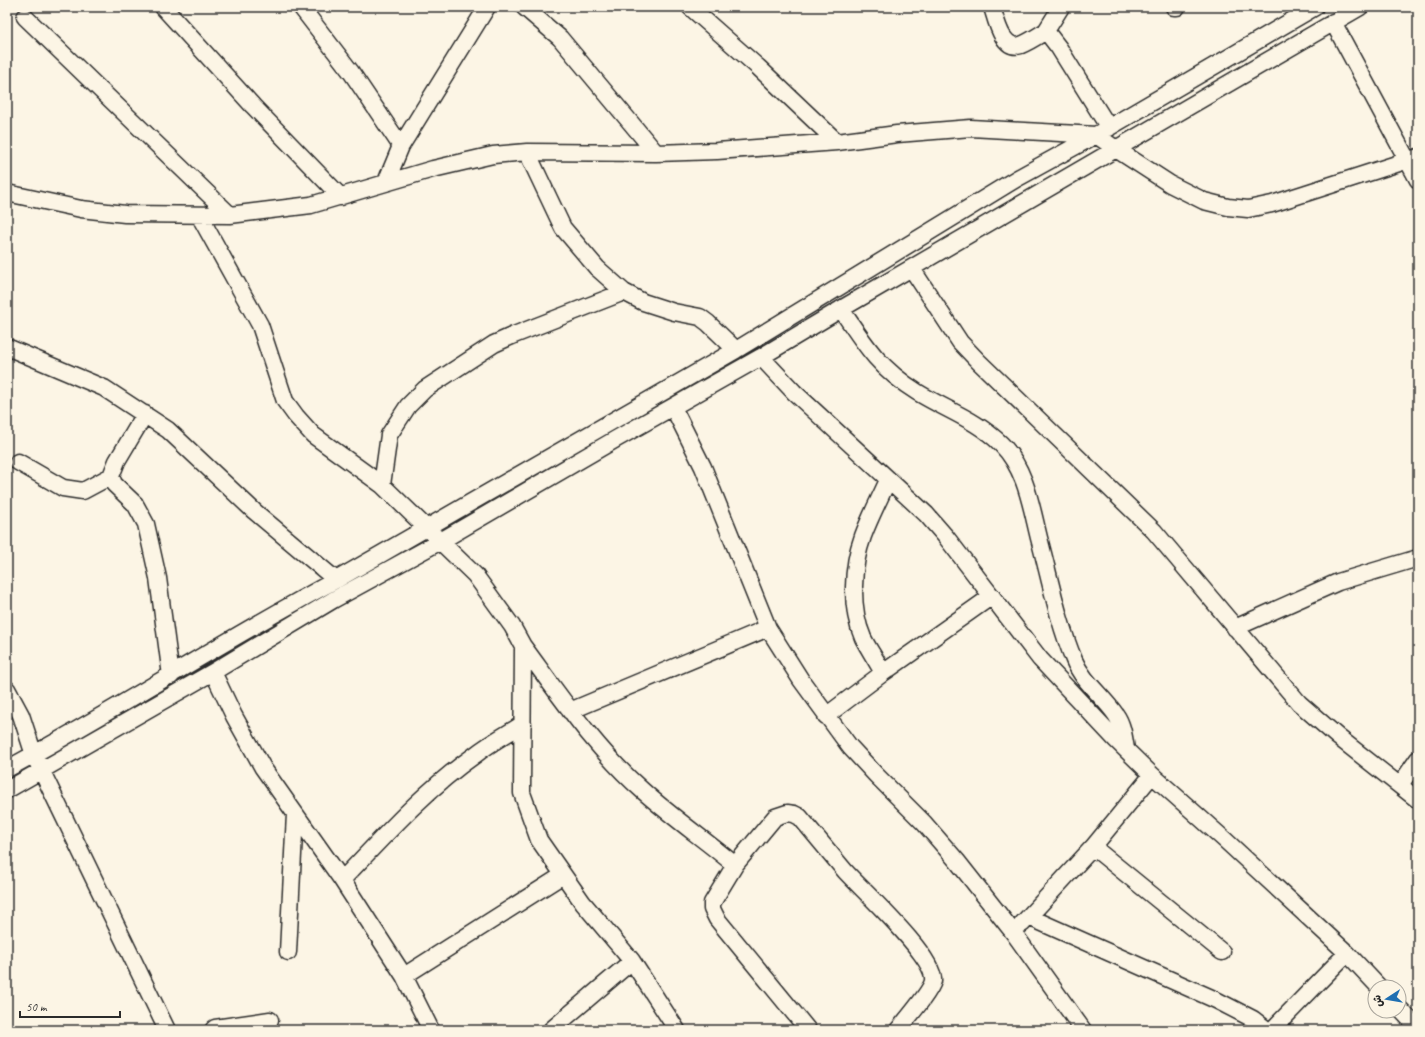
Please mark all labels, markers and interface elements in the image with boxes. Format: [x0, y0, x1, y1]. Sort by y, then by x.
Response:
north arrow [1367, 979, 1407, 1019]
scale bar [20, 993, 120, 1019]
text: ش [1369, 994, 1385, 1008]
text: 50 m [26, 999, 48, 1015]

